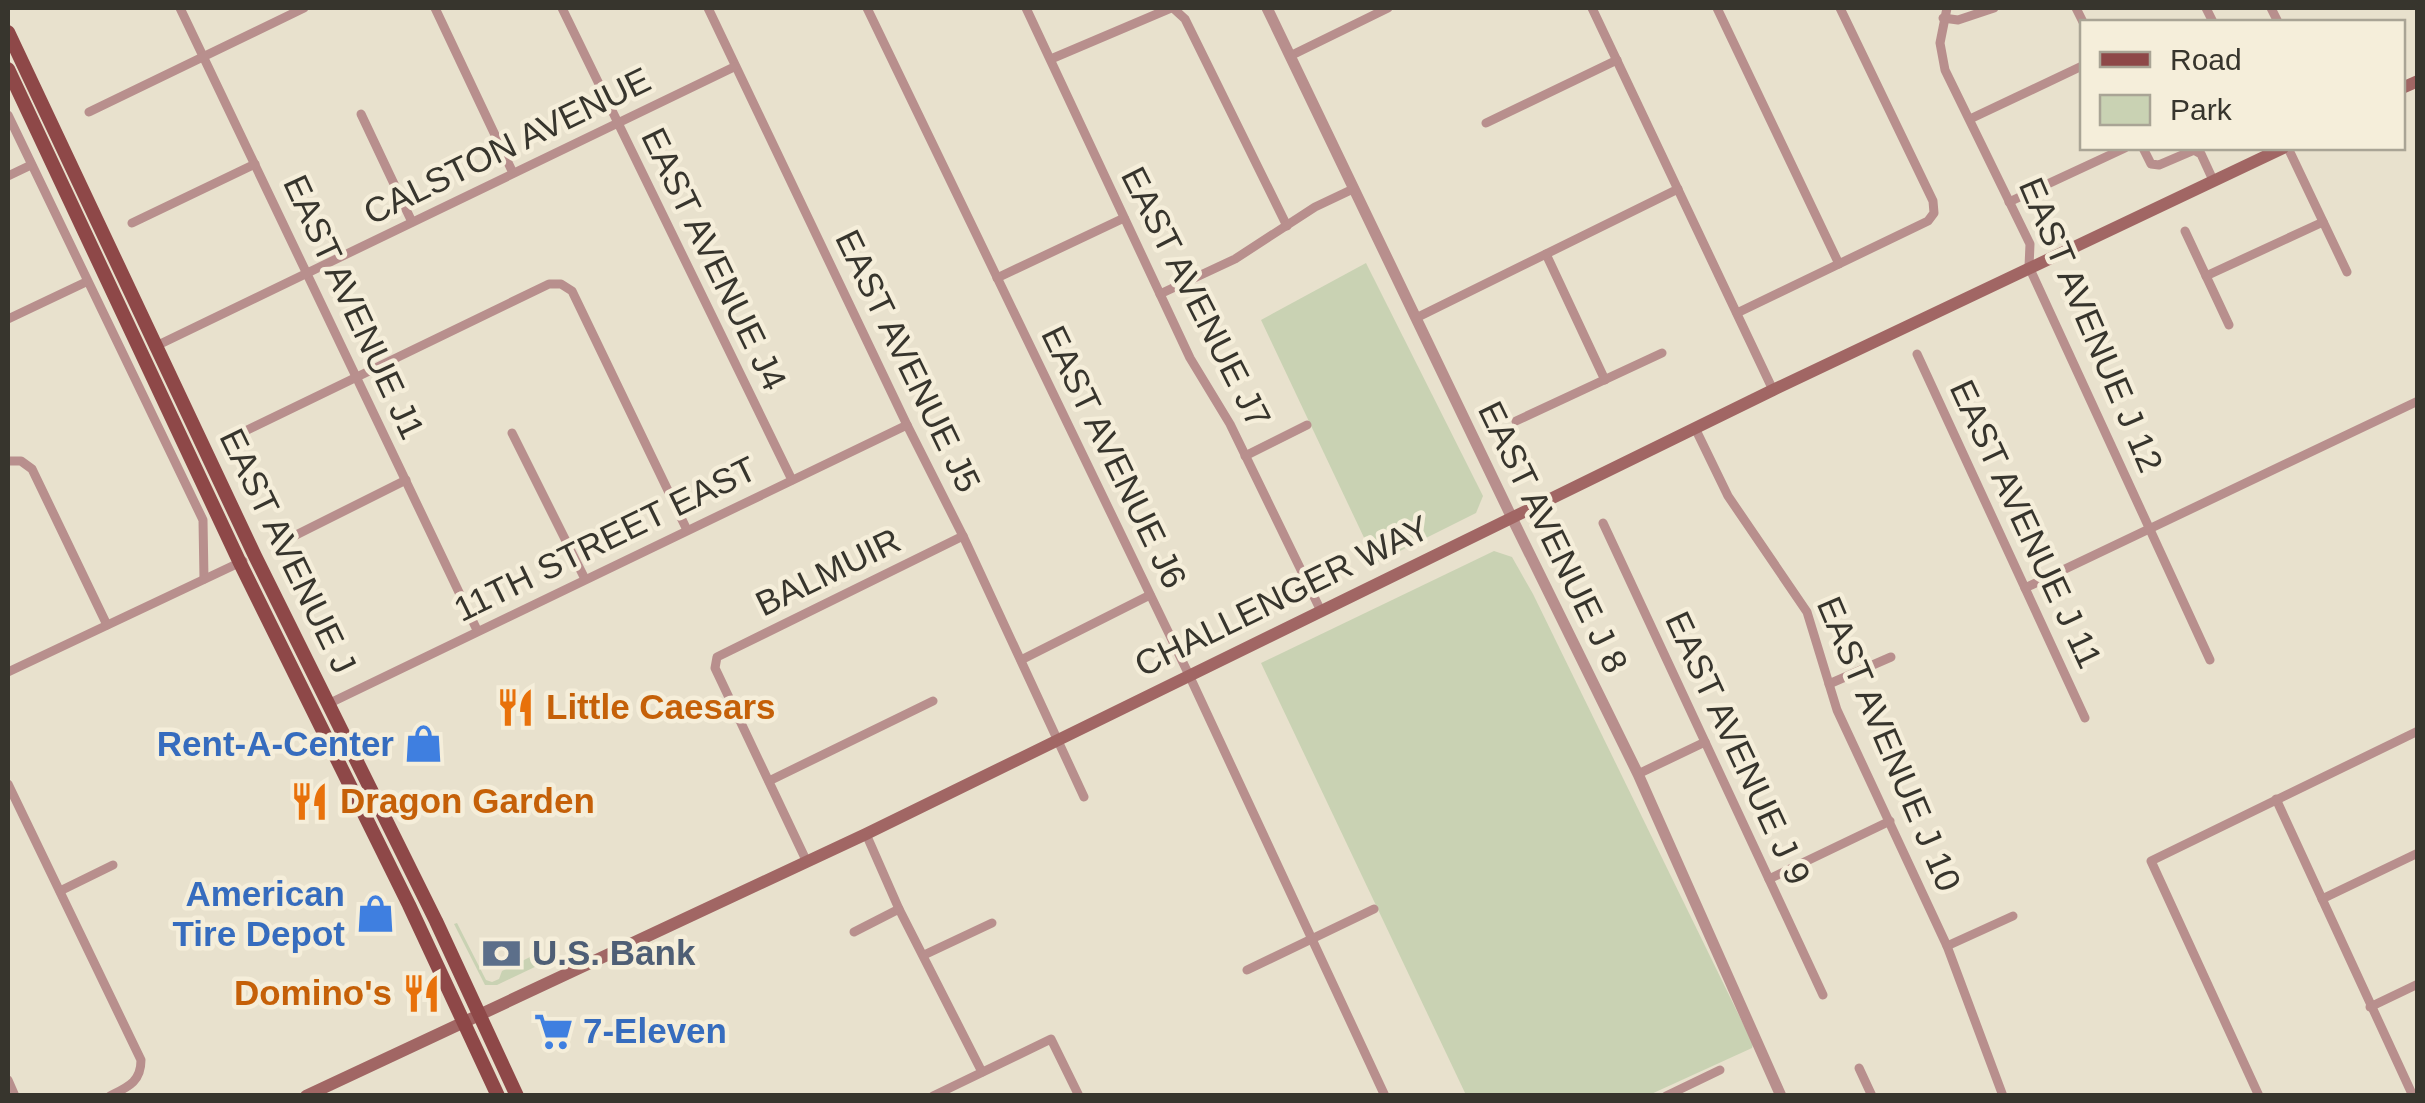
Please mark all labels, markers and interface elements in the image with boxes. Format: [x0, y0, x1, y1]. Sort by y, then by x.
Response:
legend [2080, 20, 2405, 150]
text: Road [2170, 43, 2242, 76]
street label: CALSTON AVENUE [357, 59, 656, 232]
text: Park [2170, 93, 2233, 126]
street label: EAST AVENUE J4 [634, 121, 795, 396]
street label: EAST AVENUE J7 [1114, 160, 1279, 433]
street label: EAST AVENUE J1 [276, 169, 433, 445]
street label: EAST AVENUE J 12 [2012, 172, 2171, 478]
street label: EAST AVENUE J5 [828, 223, 989, 498]
street label: EAST AVENUE J6 [1034, 319, 1195, 594]
street label: EAST AVENUE J 11 [1943, 374, 2110, 674]
street label: EAST AVENUE J 8 [1471, 395, 1636, 678]
street label: EAST AVENUE J [212, 422, 365, 679]
street label: 11TH STREET EAST [447, 448, 762, 629]
street label: CHALLENGER WAY [1128, 507, 1435, 684]
street label: BALMUIR [749, 520, 906, 623]
street label: EAST AVENUE J 10 [1810, 591, 1969, 897]
street label: EAST AVENUE J 9 [1658, 605, 1819, 890]
restaurant icon: Little Caesars [495, 686, 537, 728]
place label: Little Caesars [546, 687, 776, 726]
shop icon: Rent-A-Center [403, 723, 445, 765]
place label: Rent-A-Center [157, 724, 394, 763]
restaurant icon: Dragon Garden [289, 780, 331, 822]
place label: Dragon Garden [340, 781, 595, 820]
place label: American Tire Depot [173, 874, 345, 953]
shop icon: American Tire Depot [354, 893, 396, 935]
bank icon: U.S. Bank [481, 932, 523, 974]
place label: U.S. Bank [532, 933, 696, 972]
restaurant icon: Domino's [401, 972, 443, 1014]
place label: Domino's [234, 973, 392, 1012]
supermarket icon: 7-Eleven [532, 1010, 574, 1052]
place label: 7-Eleven [583, 1011, 727, 1050]

